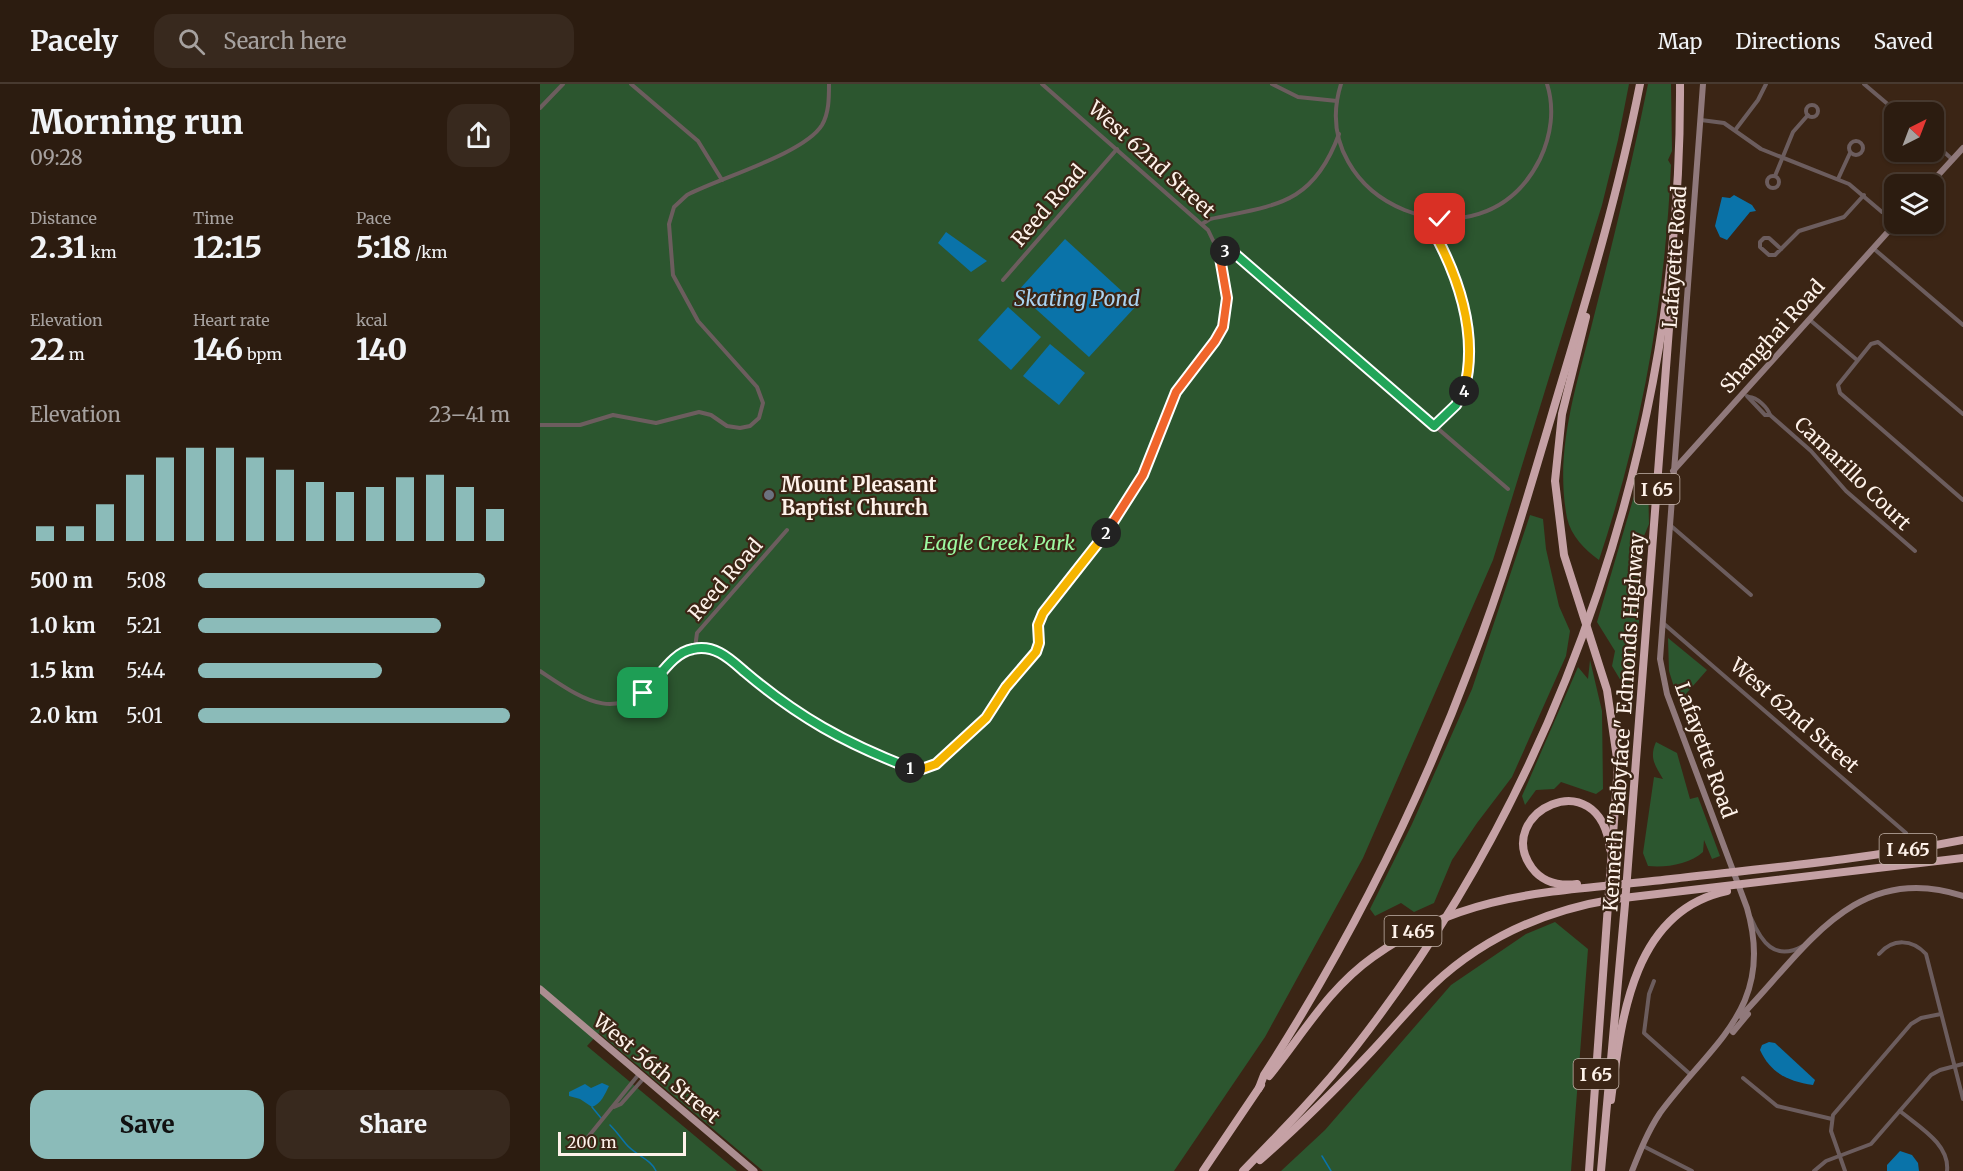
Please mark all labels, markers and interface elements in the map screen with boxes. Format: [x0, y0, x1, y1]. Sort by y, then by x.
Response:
search box [154, 14, 574, 68]
text: Pacely [30, 23, 118, 59]
icon: search [175, 25, 208, 58]
text: Search here [223, 27, 347, 55]
text: Map [1658, 28, 1702, 55]
text: Directions [1735, 28, 1840, 55]
text: Saved [1873, 28, 1933, 55]
street label: West 62nd Street [1083, 95, 1221, 223]
text: Morning run [30, 102, 243, 143]
north arrow [1884, 102, 1944, 162]
map controls [1884, 102, 1944, 234]
button: share [447, 104, 510, 167]
text: 09:28 [30, 145, 83, 170]
street label: Reed Road [1006, 159, 1090, 251]
button: layers [1884, 174, 1944, 234]
street label: Lafayette Road [1657, 185, 1691, 329]
pin [1414, 193, 1465, 244]
icon: check [1423, 202, 1456, 235]
text: Distance [30, 208, 97, 228]
text: Time [193, 208, 234, 228]
text: Pace [356, 208, 391, 228]
text: 2.31 [30, 228, 87, 266]
text: 12:15 [193, 228, 262, 266]
text: 5:18 [356, 228, 411, 266]
pin: 3 [1210, 236, 1240, 266]
text: 3 [1220, 241, 1230, 261]
text: km [87, 242, 117, 262]
text: /km [411, 242, 447, 262]
street label: Shanghai Road [1714, 274, 1830, 398]
water label: Skating Pond [1014, 285, 1140, 312]
text: Elevation [30, 310, 103, 330]
text: Heart rate [193, 310, 270, 330]
text: kcal [356, 310, 387, 330]
text: 22 [30, 330, 65, 368]
text: 146 [193, 330, 243, 368]
text: 140 [356, 330, 407, 368]
text: m [65, 344, 85, 364]
text: bpm [243, 344, 282, 364]
pin: 4 [1449, 376, 1479, 406]
text: 4 [1459, 381, 1469, 401]
text: Elevation [30, 402, 121, 427]
text: 23–41 m [429, 402, 510, 427]
street label: Camarillo Court [1789, 411, 1917, 535]
place label: Mount Pleasant Baptist Church [781, 472, 937, 520]
road number: I 65 [1634, 474, 1680, 504]
marker: Mount Pleasant Baptist Church [762, 488, 776, 502]
pin: 2 [1091, 518, 1121, 548]
text: 2 [1101, 523, 1111, 543]
park label: Eagle Creek Park [923, 530, 1075, 555]
street label: Kenneth "Babyface" Edmonds Highway [1597, 531, 1649, 912]
street label: Reed Road [683, 533, 767, 625]
text: 500 m [30, 568, 93, 593]
text: 5:08 [126, 568, 166, 593]
text: 1.0 km [30, 613, 96, 638]
text: 5:21 [126, 613, 162, 638]
street label: West 62nd Street [1725, 652, 1865, 778]
text: 1.5 km [30, 658, 94, 683]
text: 5:44 [126, 658, 165, 683]
pin [617, 667, 668, 718]
icon: arrive [626, 676, 659, 709]
street label: Lafayette Road [1670, 679, 1742, 821]
text: 2.0 km [30, 703, 98, 728]
text: 5:01 [126, 703, 163, 728]
pin: 1 [895, 753, 925, 783]
text: 1 [906, 758, 914, 778]
road number: I 465 [1880, 834, 1936, 864]
road number: I 465 [1384, 916, 1442, 946]
street label: West 56th Street [588, 1007, 726, 1129]
road number: I 65 [1574, 1059, 1618, 1089]
button: Save [30, 1090, 264, 1159]
button: Share [276, 1090, 510, 1159]
scale bar [558, 1129, 686, 1156]
text: 200 m [567, 1132, 617, 1152]

